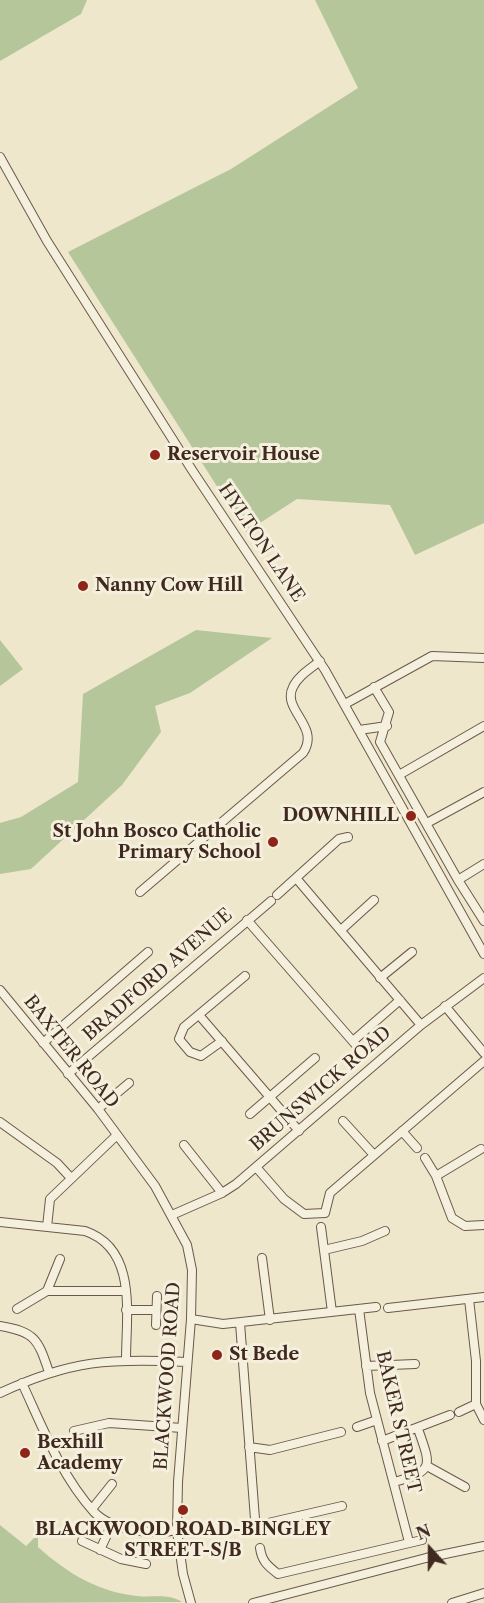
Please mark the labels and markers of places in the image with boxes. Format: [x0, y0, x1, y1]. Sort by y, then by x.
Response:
place label: Reservoir House [167, 444, 320, 466]
marker: Reservoir House [148, 448, 162, 462]
place label: Nanny Cow Hill [95, 575, 243, 597]
marker: Nanny Cow Hill [76, 579, 90, 593]
place label: DOWNHILL [282, 805, 399, 827]
marker: DOWNHILL [404, 809, 418, 823]
place label: St John Bosco Catholic Primary School [53, 821, 261, 864]
marker: St John Bosco Catholic Primary School [266, 835, 280, 849]
place label: St Bede [229, 1344, 299, 1366]
marker: St Bede [210, 1348, 224, 1362]
place label: Bexhill Academy [37, 1432, 122, 1474]
marker: Bexhill Academy [18, 1446, 32, 1460]
marker: BLACKWOOD ROAD-BINGLEY STREET-S/B [176, 1503, 190, 1517]
place label: BLACKWOOD ROAD-BINGLEY STREET-S/B [35, 1519, 331, 1562]

